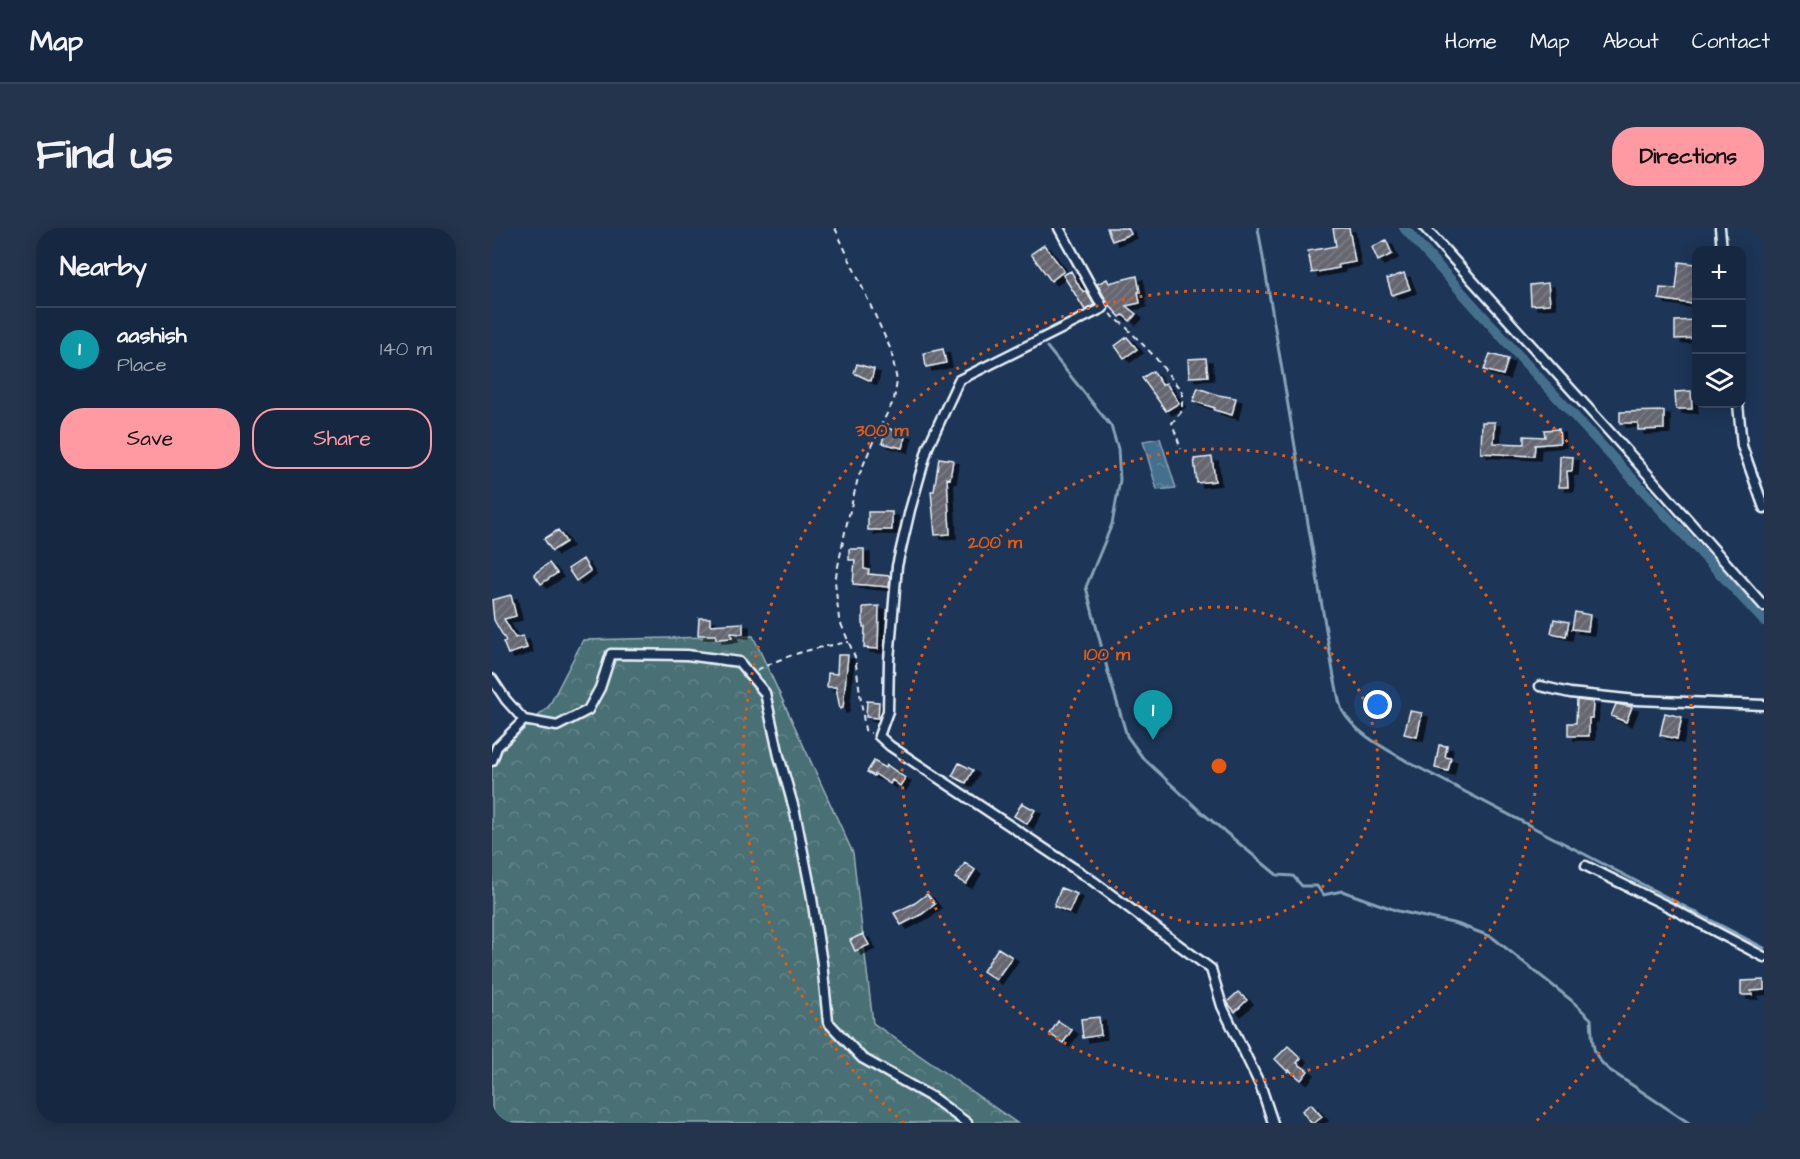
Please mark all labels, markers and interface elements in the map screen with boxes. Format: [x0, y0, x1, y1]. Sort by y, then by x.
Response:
text: Map [30, 22, 83, 61]
text: Home [1445, 27, 1497, 56]
text: Map [1530, 27, 1570, 56]
text: About [1603, 27, 1659, 56]
text: Contact [1692, 27, 1770, 56]
text: Find us [36, 127, 173, 185]
button: Directions [1612, 127, 1764, 186]
map controls [1692, 246, 1746, 408]
button: + [1692, 246, 1746, 300]
text: Nearby [60, 249, 147, 285]
button: − [1692, 300, 1746, 354]
text: aashish [117, 320, 187, 351]
text: 1 [78, 335, 81, 363]
text: 140 m [380, 335, 432, 363]
text: Place [117, 351, 167, 379]
button: layers [1692, 354, 1746, 408]
button: Save [60, 408, 240, 469]
button: Share [252, 408, 432, 469]
text: 300 m [854, 418, 910, 443]
text: 200 m [967, 530, 1023, 555]
text: 100 m [1084, 642, 1131, 667]
pin: 1 [1134, 690, 1172, 740]
your location [1363, 690, 1392, 719]
centre of rings [1209, 756, 1229, 776]

